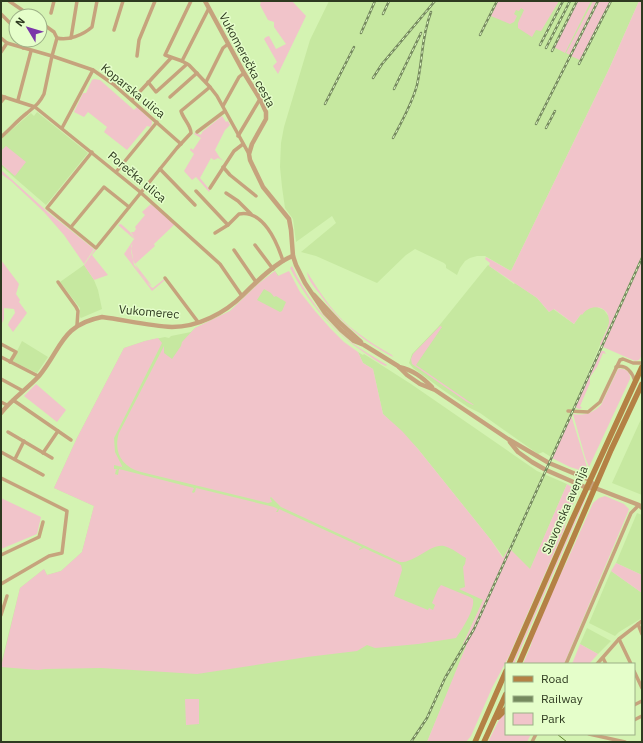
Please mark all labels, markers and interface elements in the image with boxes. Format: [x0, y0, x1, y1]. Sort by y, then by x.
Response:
north arrow [8, 8, 48, 48]
street label: Vukomerečka cesta [216, 10, 279, 110]
text: N [12, 14, 28, 29]
street label: Koparska ulica [98, 60, 169, 122]
street label: Porečka ulica [105, 148, 170, 206]
street label: Vukomerec [118, 301, 180, 322]
street label: Slavonska avenija [538, 463, 591, 556]
legend [505, 663, 635, 735]
text: Road [541, 671, 569, 686]
text: Railway [541, 691, 583, 706]
text: Park [541, 711, 566, 726]

